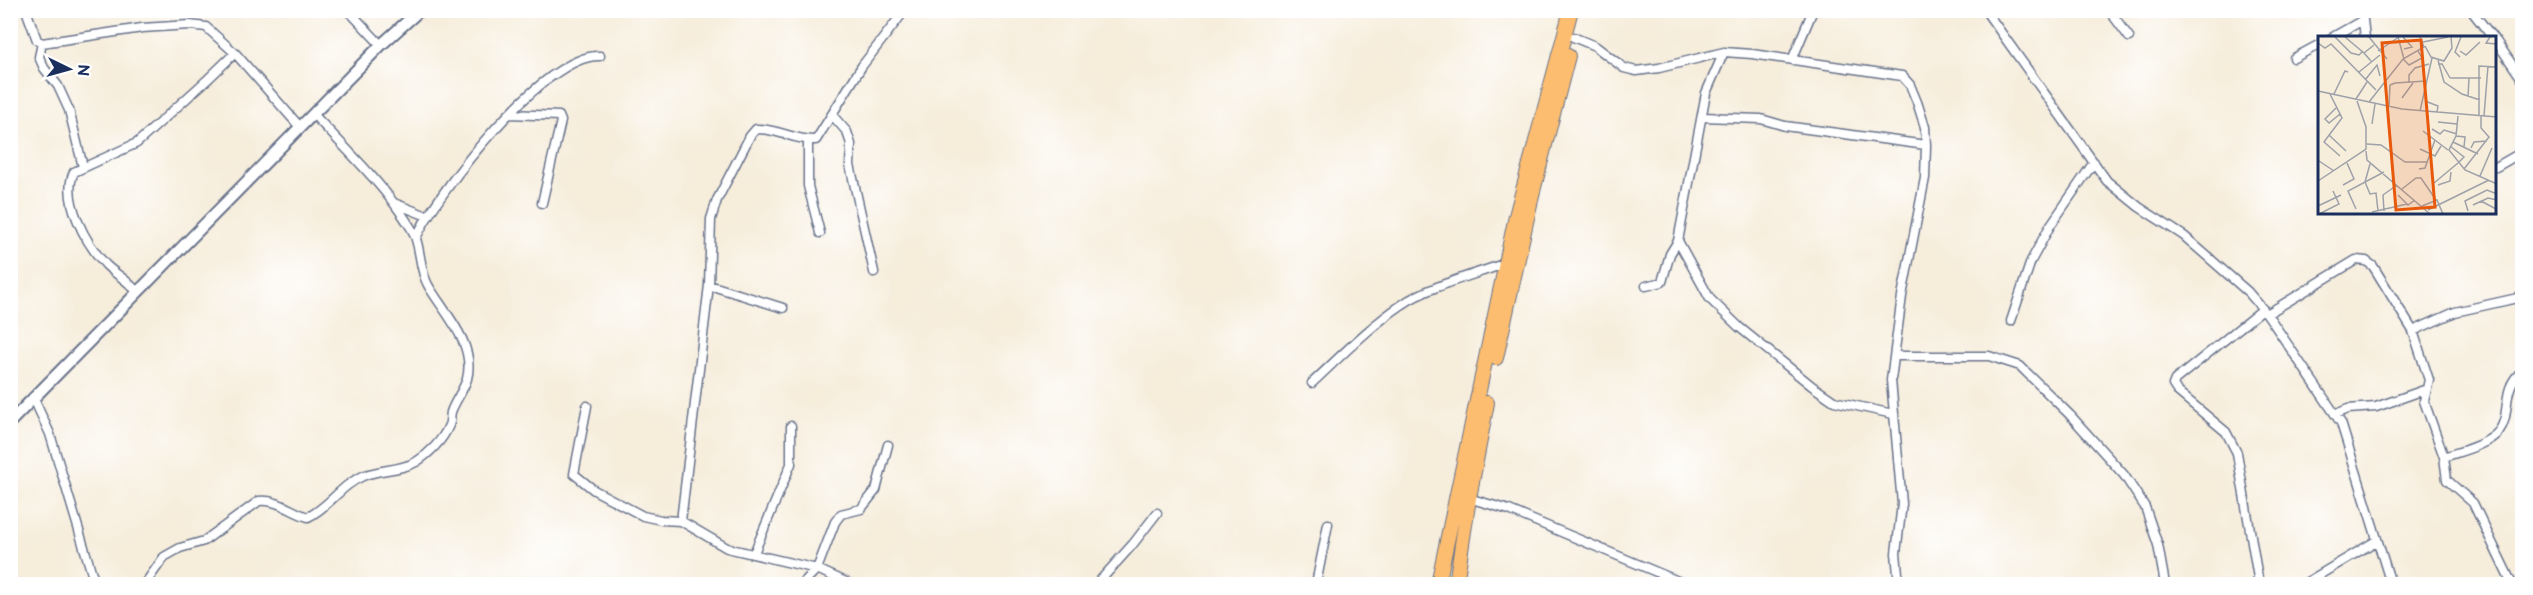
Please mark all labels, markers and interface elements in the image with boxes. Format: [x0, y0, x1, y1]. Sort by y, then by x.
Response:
inset map [2318, 36, 2497, 214]
north arrow [39, 39, 99, 99]
text: N [72, 63, 92, 77]

